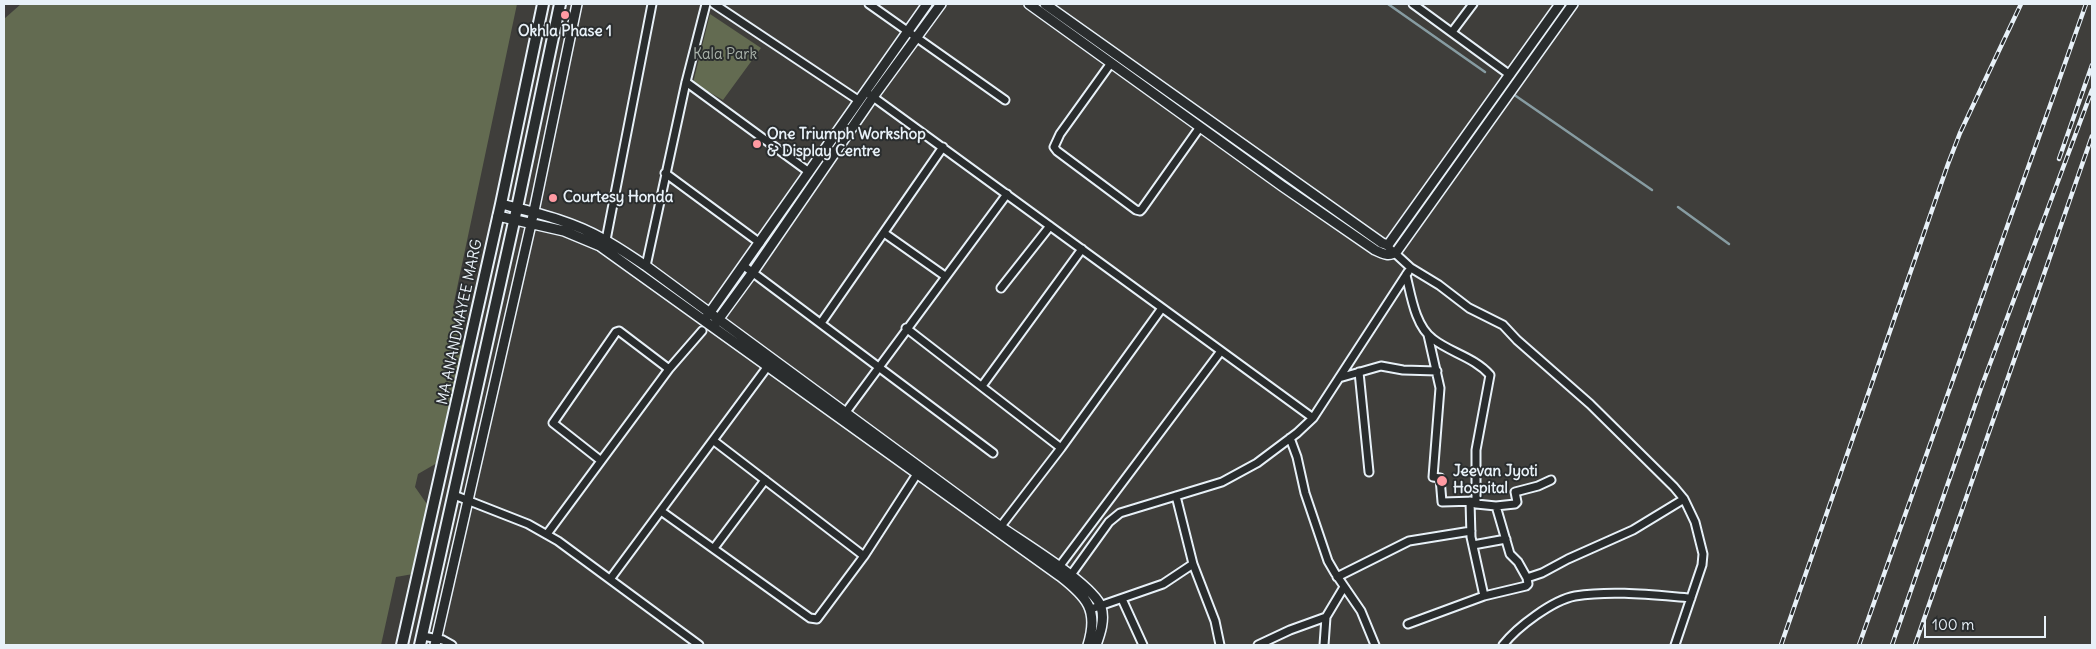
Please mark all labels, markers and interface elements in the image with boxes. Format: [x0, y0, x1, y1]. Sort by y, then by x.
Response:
marker: Okhla Phase 1 [559, 9, 571, 21]
place label: Okhla Phase 1 [518, 23, 612, 41]
park label: Kala Park [693, 46, 757, 64]
place label: One Triumph Workshop & Display Centre [767, 126, 926, 161]
marker: One Triumph Workshop & Display Centre [751, 138, 763, 150]
place label: Courtesy Honda [563, 189, 673, 207]
marker: Courtesy Honda [547, 192, 559, 204]
street label: MA ANANDMAYEE MARG [434, 238, 486, 406]
place label: Jeevan Jyoti Hospital [1453, 463, 1538, 498]
marker: Jeevan Jyoti Hospital [1435, 474, 1449, 488]
scale bar [1926, 606, 2048, 638]
text: 100 m [1932, 615, 1974, 634]

